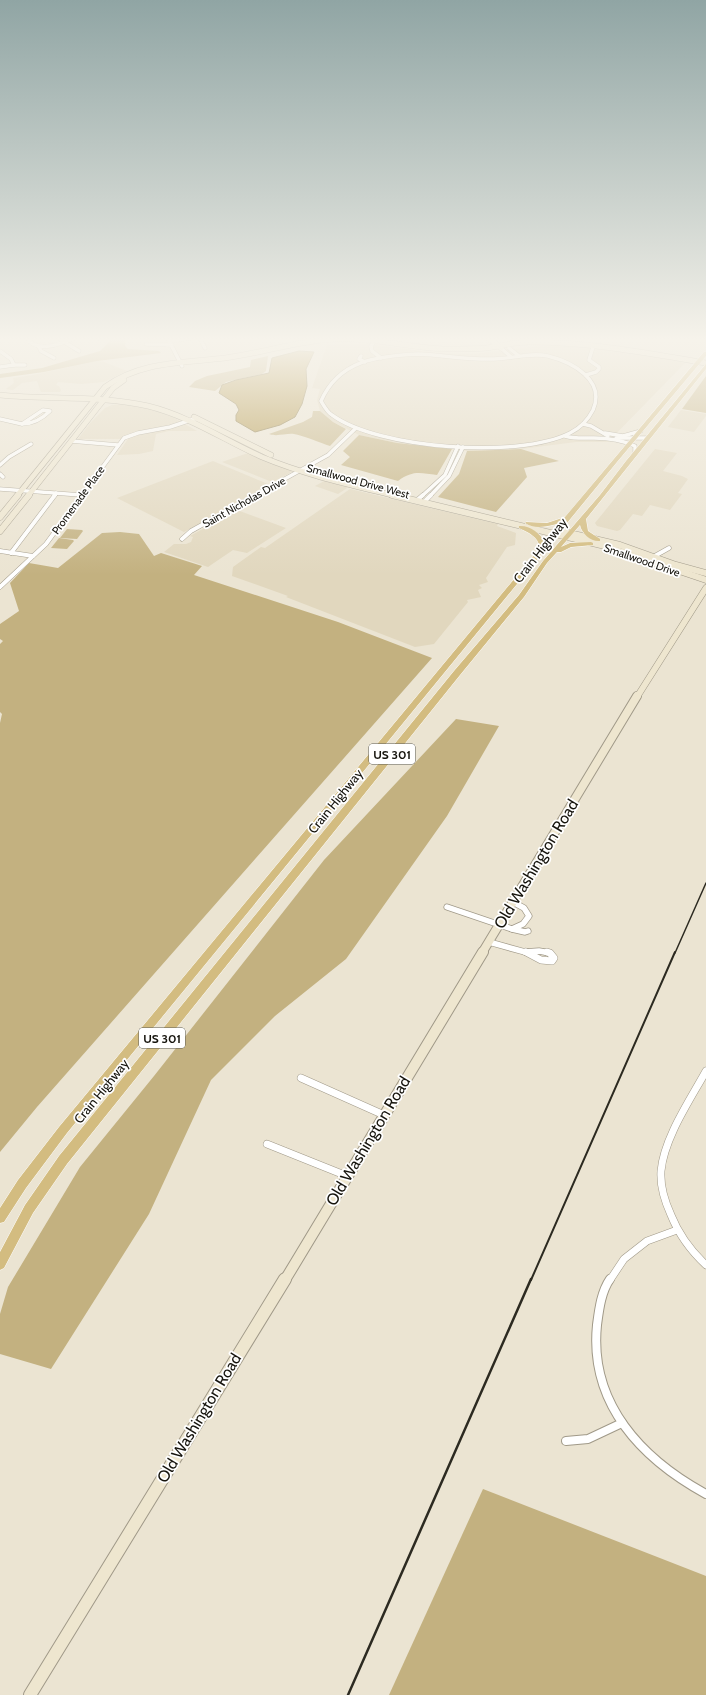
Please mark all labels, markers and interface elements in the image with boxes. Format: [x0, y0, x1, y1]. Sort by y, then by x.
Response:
street label: Smallwood Drive West [305, 461, 411, 502]
street label: Promenade Place [48, 463, 108, 537]
street label: Saint Nicholas Drive [200, 473, 288, 531]
street label: Crain Highway [510, 514, 571, 586]
street label: Smallwood Drive [602, 540, 682, 580]
road number: US 301 [369, 744, 415, 764]
street label: Crain Highway [304, 765, 366, 836]
street label: Old Washington Road [490, 796, 582, 932]
road number: US 301 [139, 1028, 185, 1048]
street label: Crain Highway [70, 1055, 132, 1126]
street label: Old Washington Road [322, 1073, 414, 1209]
street label: Old Washington Road [153, 1350, 245, 1486]

